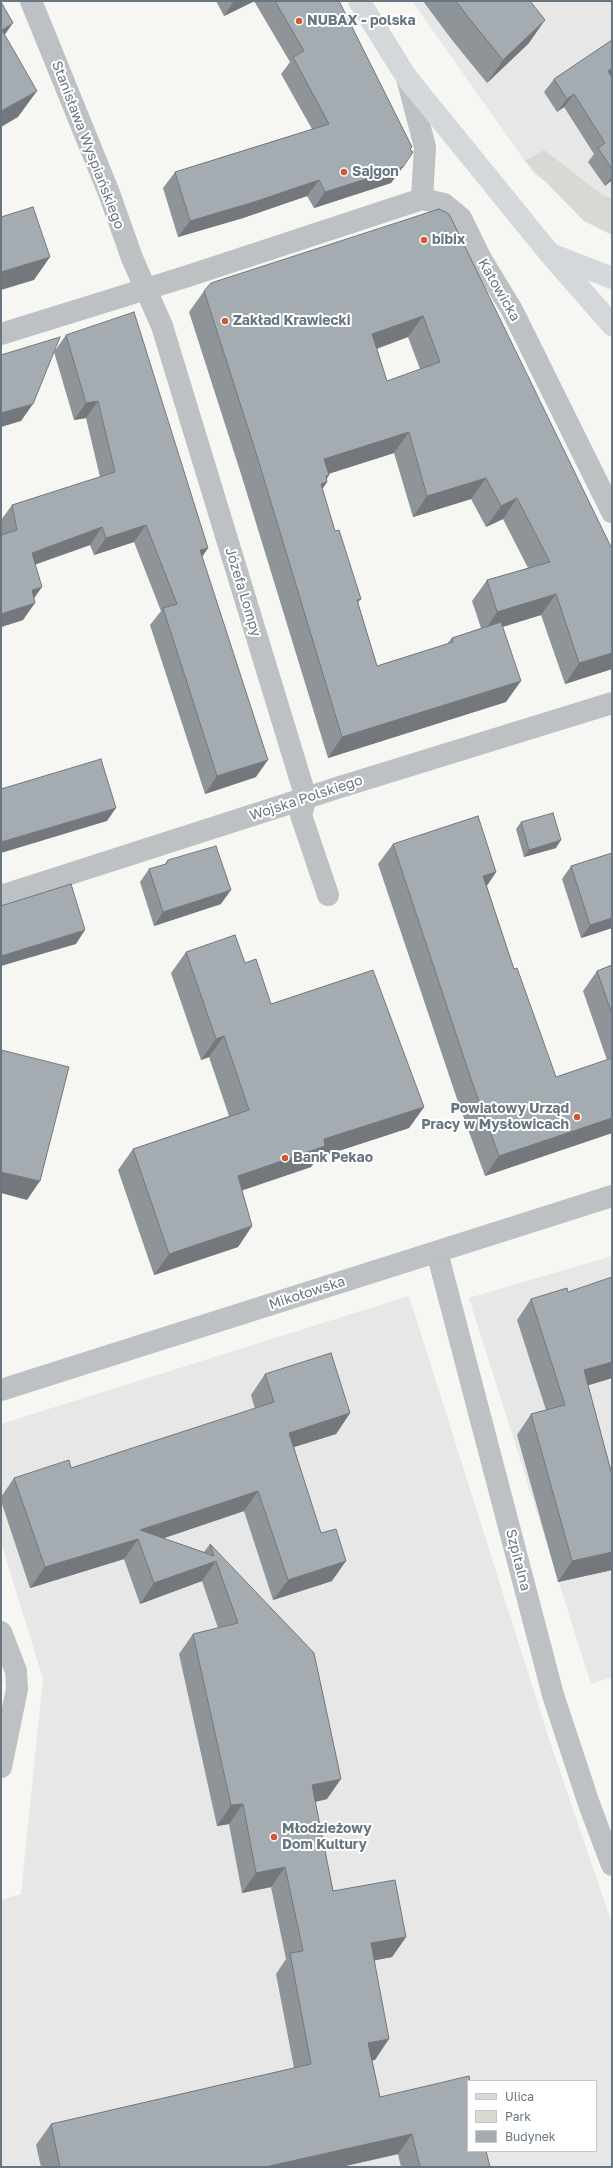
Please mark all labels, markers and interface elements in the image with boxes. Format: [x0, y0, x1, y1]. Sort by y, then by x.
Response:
place label: NUBAX - polska [307, 13, 416, 29]
marker: NUBAX - polska [294, 16, 304, 26]
street label: Stanisława Wyspiańskiego [48, 59, 128, 231]
place label: Sajgon [352, 164, 399, 180]
marker: Sajgon [339, 167, 349, 177]
place label: bibix [432, 232, 465, 248]
marker: bibix [419, 235, 429, 245]
street label: Katowicka [474, 256, 524, 324]
place label: Zakład Krawiecki [233, 313, 351, 329]
marker: Zakład Krawiecki [220, 316, 230, 326]
street label: Józefa Lompy [221, 545, 265, 639]
street label: Wojska Polskiego [247, 772, 365, 824]
place label: Powiatowy Urząd Pracy w Mysłowicach [421, 1101, 569, 1134]
marker: Powiatowy Urząd Pracy w Mysłowicach [572, 1112, 582, 1122]
place label: Bank Pekao [293, 1150, 373, 1166]
marker: Bank Pekao [280, 1153, 290, 1163]
street label: Mikołowska [267, 1273, 347, 1313]
street label: Szpitalna [502, 1527, 534, 1593]
place label: Młodzieżowy Dom Kultury [282, 1821, 372, 1854]
marker: Młodzieżowy Dom Kultury [269, 1832, 279, 1842]
legend [467, 2080, 597, 2152]
text: Ulica [505, 2089, 534, 2104]
text: Park [505, 2109, 531, 2124]
text: Budynek [505, 2129, 556, 2144]

